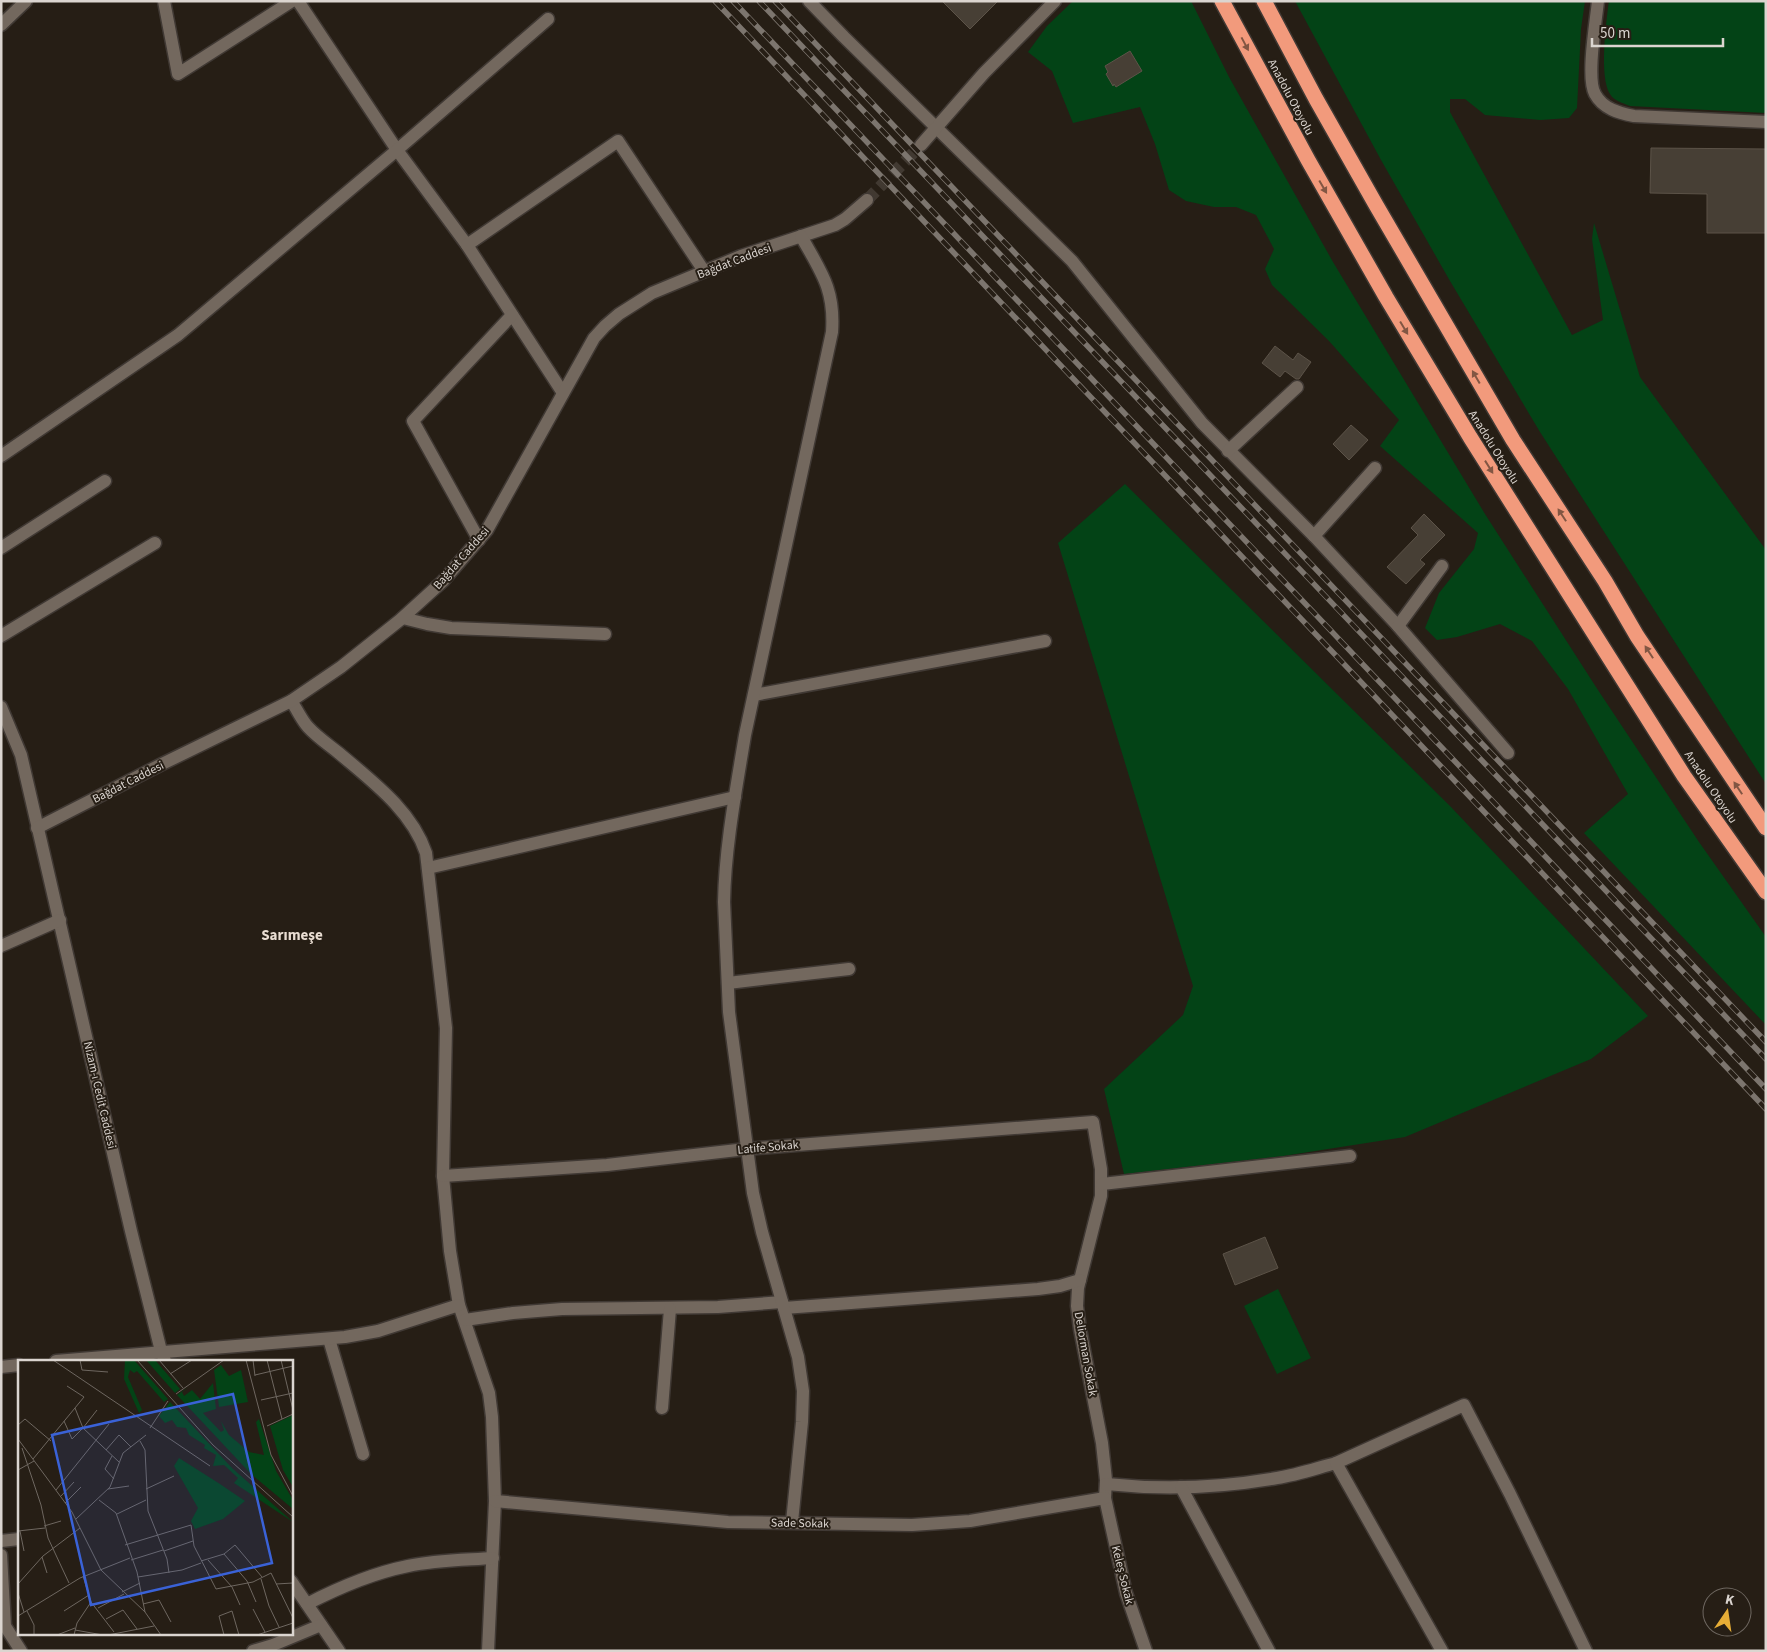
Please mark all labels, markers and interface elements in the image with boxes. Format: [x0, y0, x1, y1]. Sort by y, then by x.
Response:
scale bar [1592, 15, 1723, 47]
text: 50 m [1600, 23, 1630, 44]
one-way arrow [1241, 37, 1249, 52]
street label: Anadolu Otoyolu [1263, 56, 1318, 138]
one-way arrow [1319, 180, 1327, 194]
street label: Bağdat Caddesi [695, 240, 774, 283]
one-way arrow [1399, 321, 1409, 334]
one-way arrow [1472, 370, 1481, 384]
street label: Anadolu Otoyolu [1464, 407, 1523, 487]
one-way arrow [1484, 460, 1493, 473]
one-way arrow [1557, 508, 1567, 522]
street label: Bağdat Caddesi [429, 523, 493, 593]
one-way arrow [1644, 646, 1653, 659]
street label: Anadolu Otoyolu [1680, 748, 1741, 827]
street label: Bağdat Caddesi [90, 757, 167, 808]
one-way arrow [1733, 781, 1743, 795]
district label: Sarımeşe [261, 925, 323, 946]
street label: Nizam-ı Cedit Caddesi [79, 1040, 120, 1150]
street label: Latife Sokak [737, 1136, 799, 1159]
street label: Deliorman Sokak [1070, 1310, 1101, 1398]
inset map [18, 1360, 292, 1634]
street label: Sade Sokak [771, 1514, 829, 1533]
street label: Keleş Sokak [1107, 1544, 1138, 1606]
north arrow [1702, 1587, 1752, 1637]
text: K [1723, 1590, 1737, 1611]

